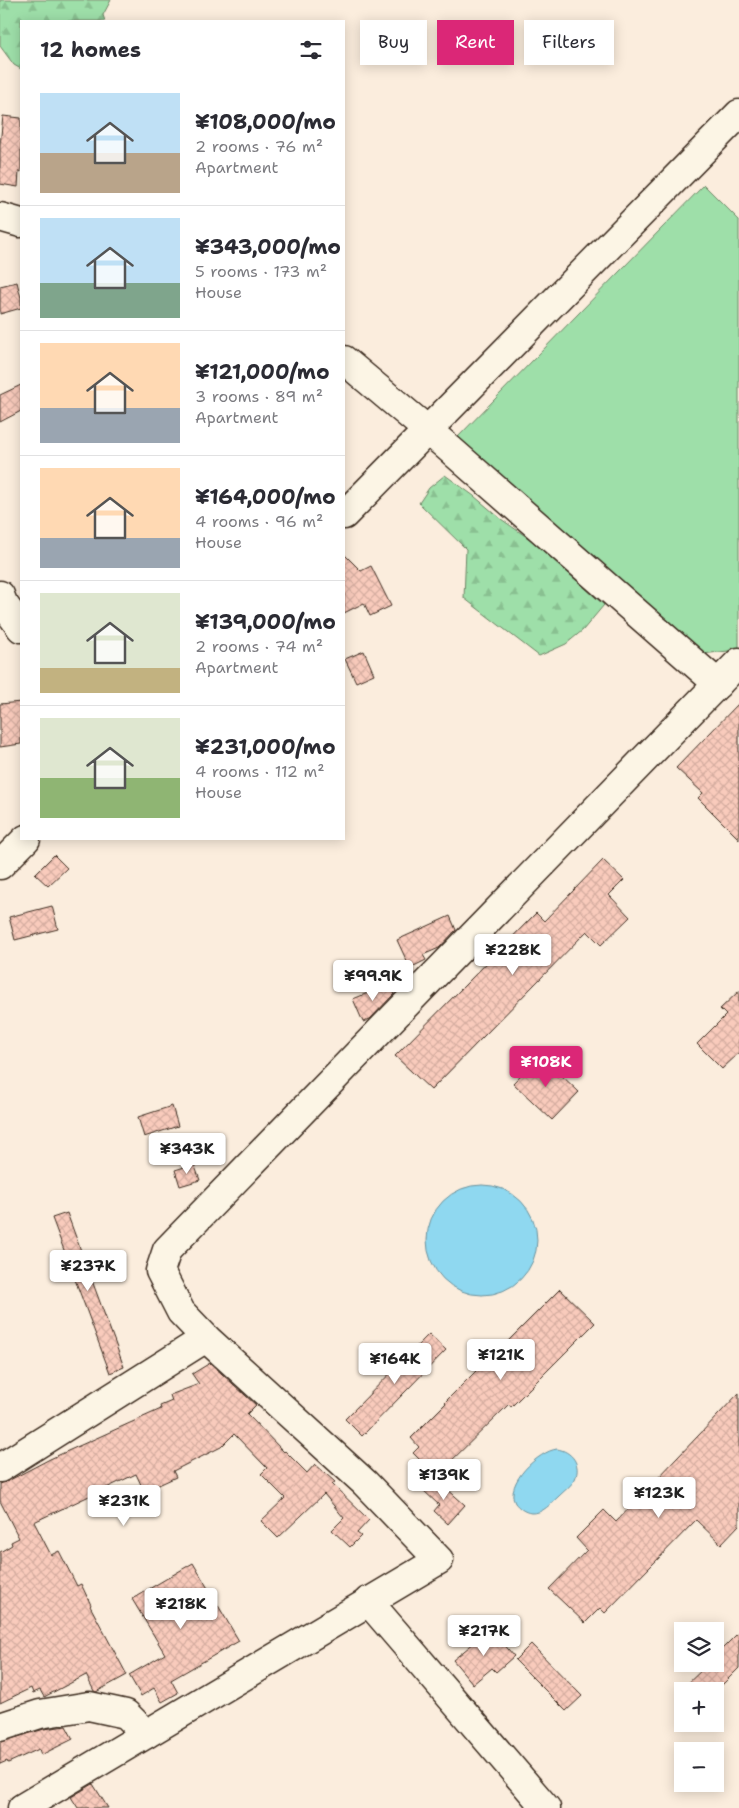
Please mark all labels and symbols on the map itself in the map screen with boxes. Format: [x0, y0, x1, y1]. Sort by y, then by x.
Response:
pin: ¥228K [478, 934, 548, 976]
pin: ¥99.9K [332, 960, 414, 1002]
pin: ¥108K [511, 1046, 581, 1088]
pin: ¥343K [152, 1132, 222, 1175]
pin: ¥237K [53, 1250, 123, 1292]
pin: ¥121K [466, 1338, 536, 1381]
pin: ¥164K [360, 1342, 430, 1385]
pin: ¥139K [409, 1458, 479, 1501]
pin: ¥123K [624, 1476, 694, 1519]
pin: ¥231K [89, 1484, 159, 1527]
pin: ¥218K [146, 1588, 216, 1630]
pin: ¥217K [449, 1614, 519, 1657]

